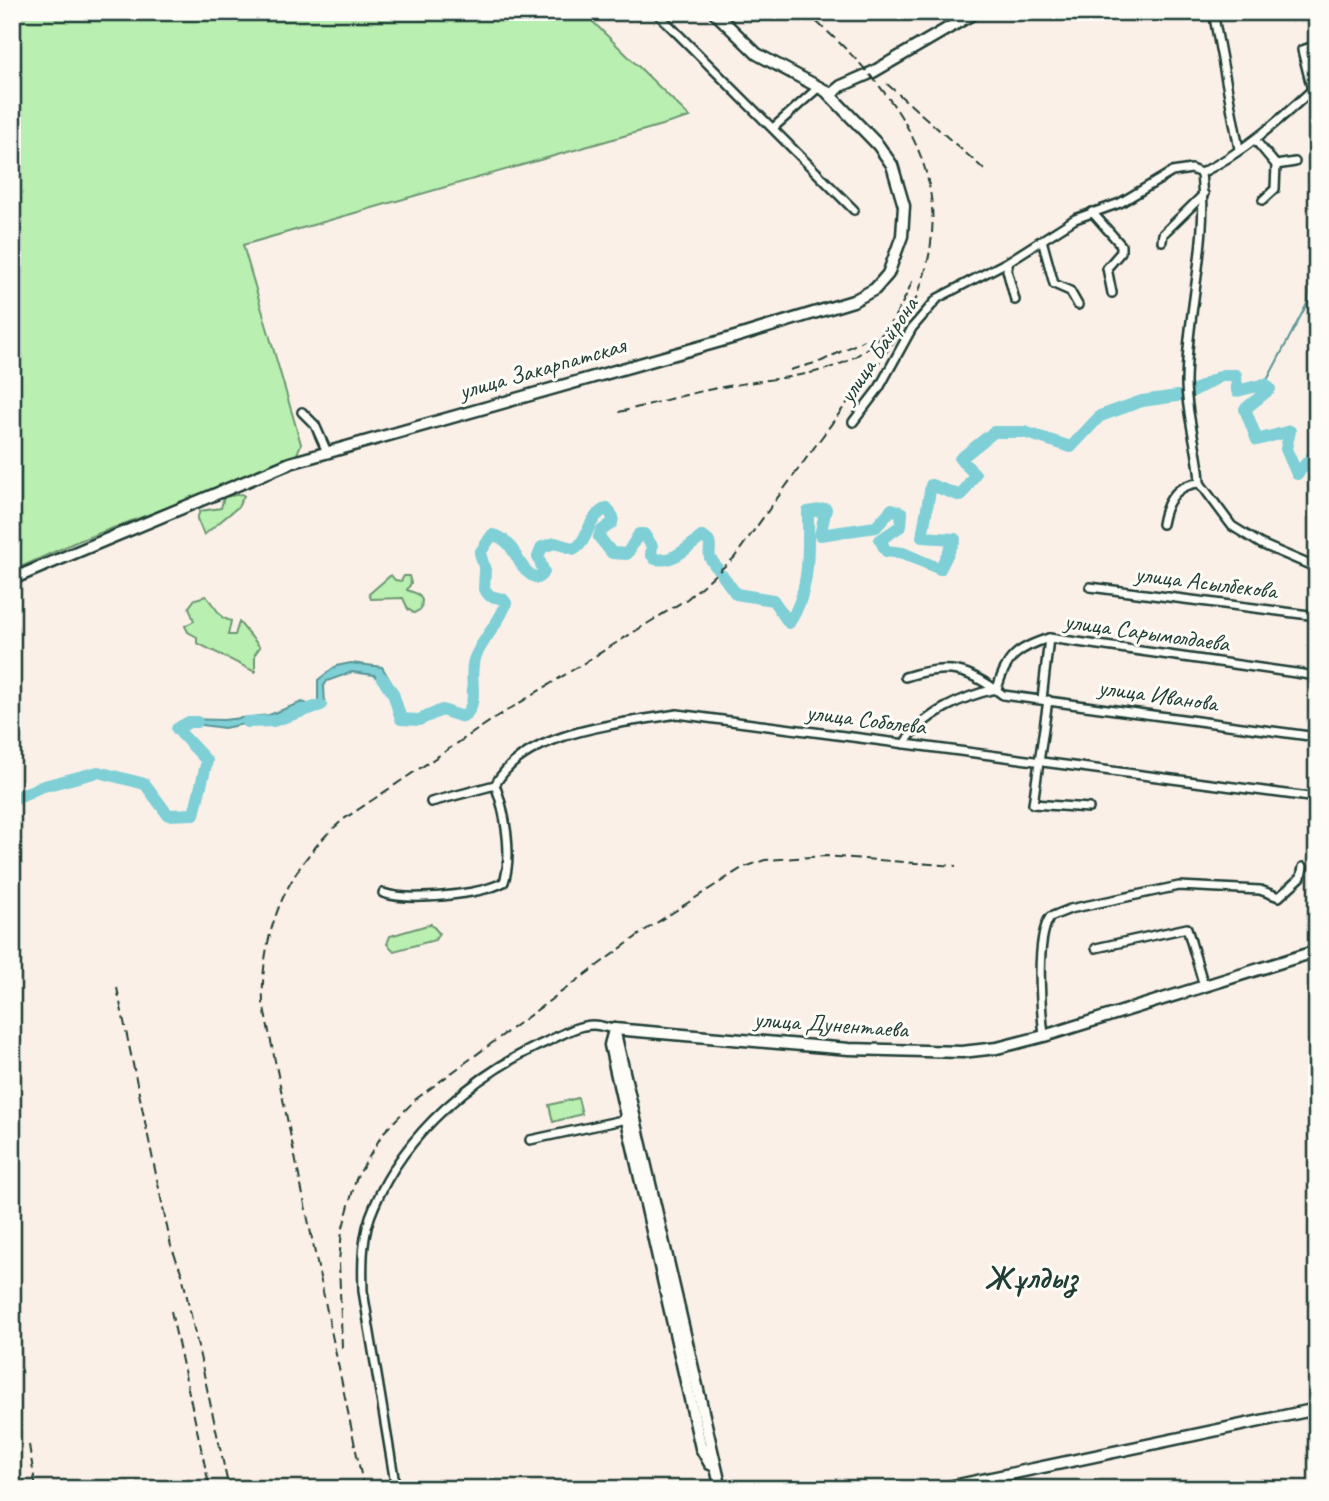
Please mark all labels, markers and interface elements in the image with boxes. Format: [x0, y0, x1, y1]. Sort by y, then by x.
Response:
street label: улица Байрона [830, 290, 925, 410]
street label: улица Закарпатская [454, 330, 630, 407]
street label: улица Асылбекова [1131, 558, 1281, 606]
street label: улица Сарымолдаева [1061, 605, 1233, 659]
street label: улица Иванова [1095, 672, 1222, 719]
street label: улица Соболева [803, 697, 929, 741]
street label: улица Дунентаева [751, 1004, 910, 1044]
district label: Жұлдыз [985, 1257, 1080, 1299]

